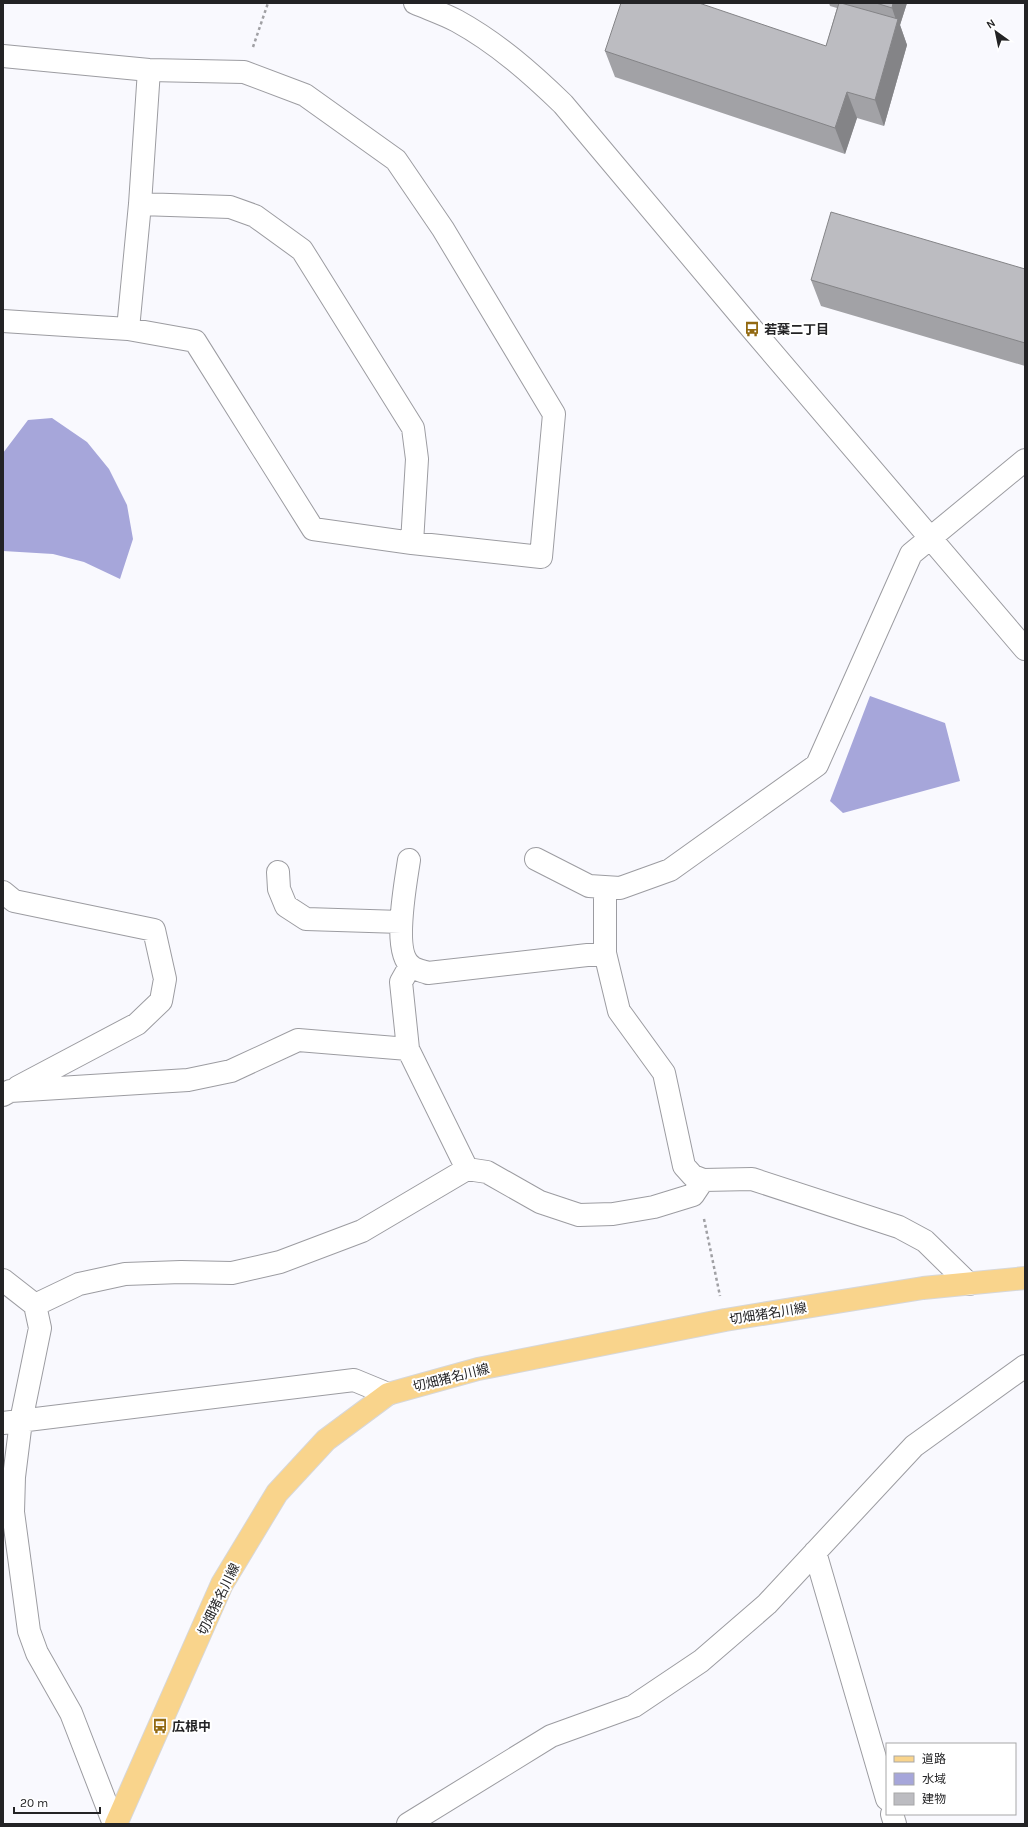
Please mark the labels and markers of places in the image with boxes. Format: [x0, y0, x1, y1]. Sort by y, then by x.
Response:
bus stop icon: 若葉二丁目 [743, 320, 761, 338]
place label: 若葉二丁目 [764, 322, 829, 337]
bus stop icon: 広根中 [151, 1717, 169, 1735]
place label: 広根中 [172, 1719, 211, 1734]

